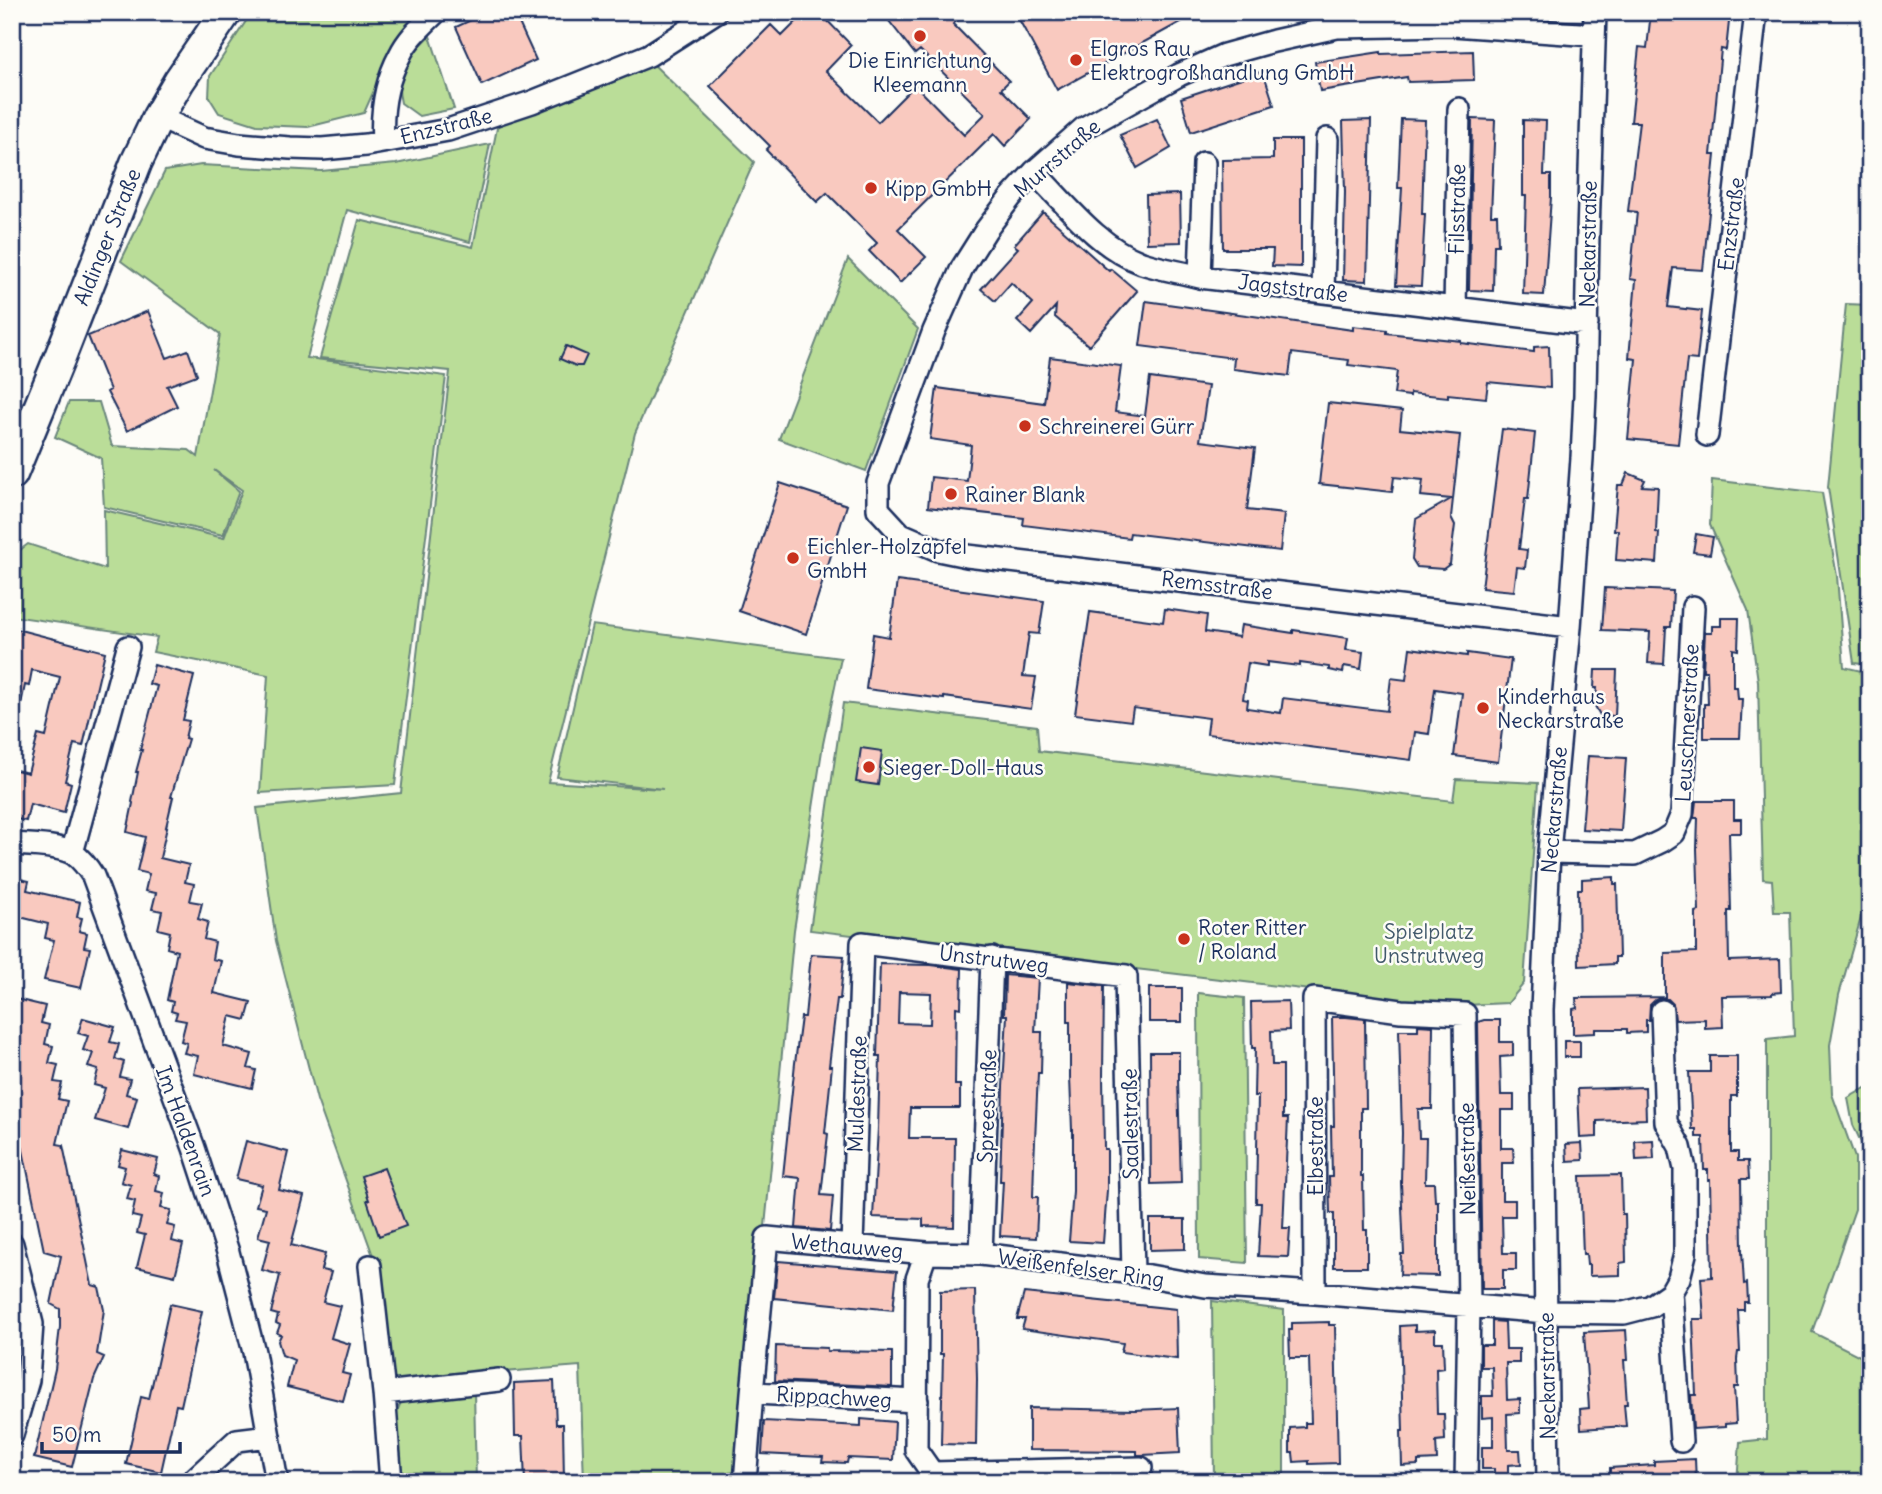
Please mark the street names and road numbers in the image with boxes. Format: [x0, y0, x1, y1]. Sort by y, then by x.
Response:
street label: Enzstraße [397, 102, 495, 150]
street label: Murrstraße [1008, 113, 1106, 203]
street label: Filsstraße [1443, 163, 1471, 255]
street label: Aldinger Straße [67, 165, 147, 309]
street label: Enzstraße [1712, 176, 1750, 272]
street label: Neckarstraße [1573, 180, 1603, 308]
street label: Jagststraße [1236, 268, 1350, 308]
street label: Remsstraße [1160, 565, 1274, 605]
street label: Leuschnerstraße [1669, 643, 1705, 803]
street label: Neckarstraße [1535, 745, 1573, 875]
street label: Unstrutweg [938, 939, 1050, 979]
street label: Muldestraße [841, 1035, 873, 1153]
street label: Spreestraße [972, 1049, 1002, 1163]
street label: Im Haldenrain [150, 1062, 222, 1200]
street label: Saalestraße [1116, 1068, 1144, 1180]
street label: Elbestraße [1302, 1096, 1329, 1196]
street label: Neißestraße [1453, 1102, 1481, 1216]
street label: Wethauweg [790, 1228, 904, 1264]
street label: Weißenfelser Ring [996, 1243, 1166, 1293]
street label: Neckarstraße [1532, 1312, 1562, 1440]
street label: Rippachweg [775, 1380, 893, 1414]

